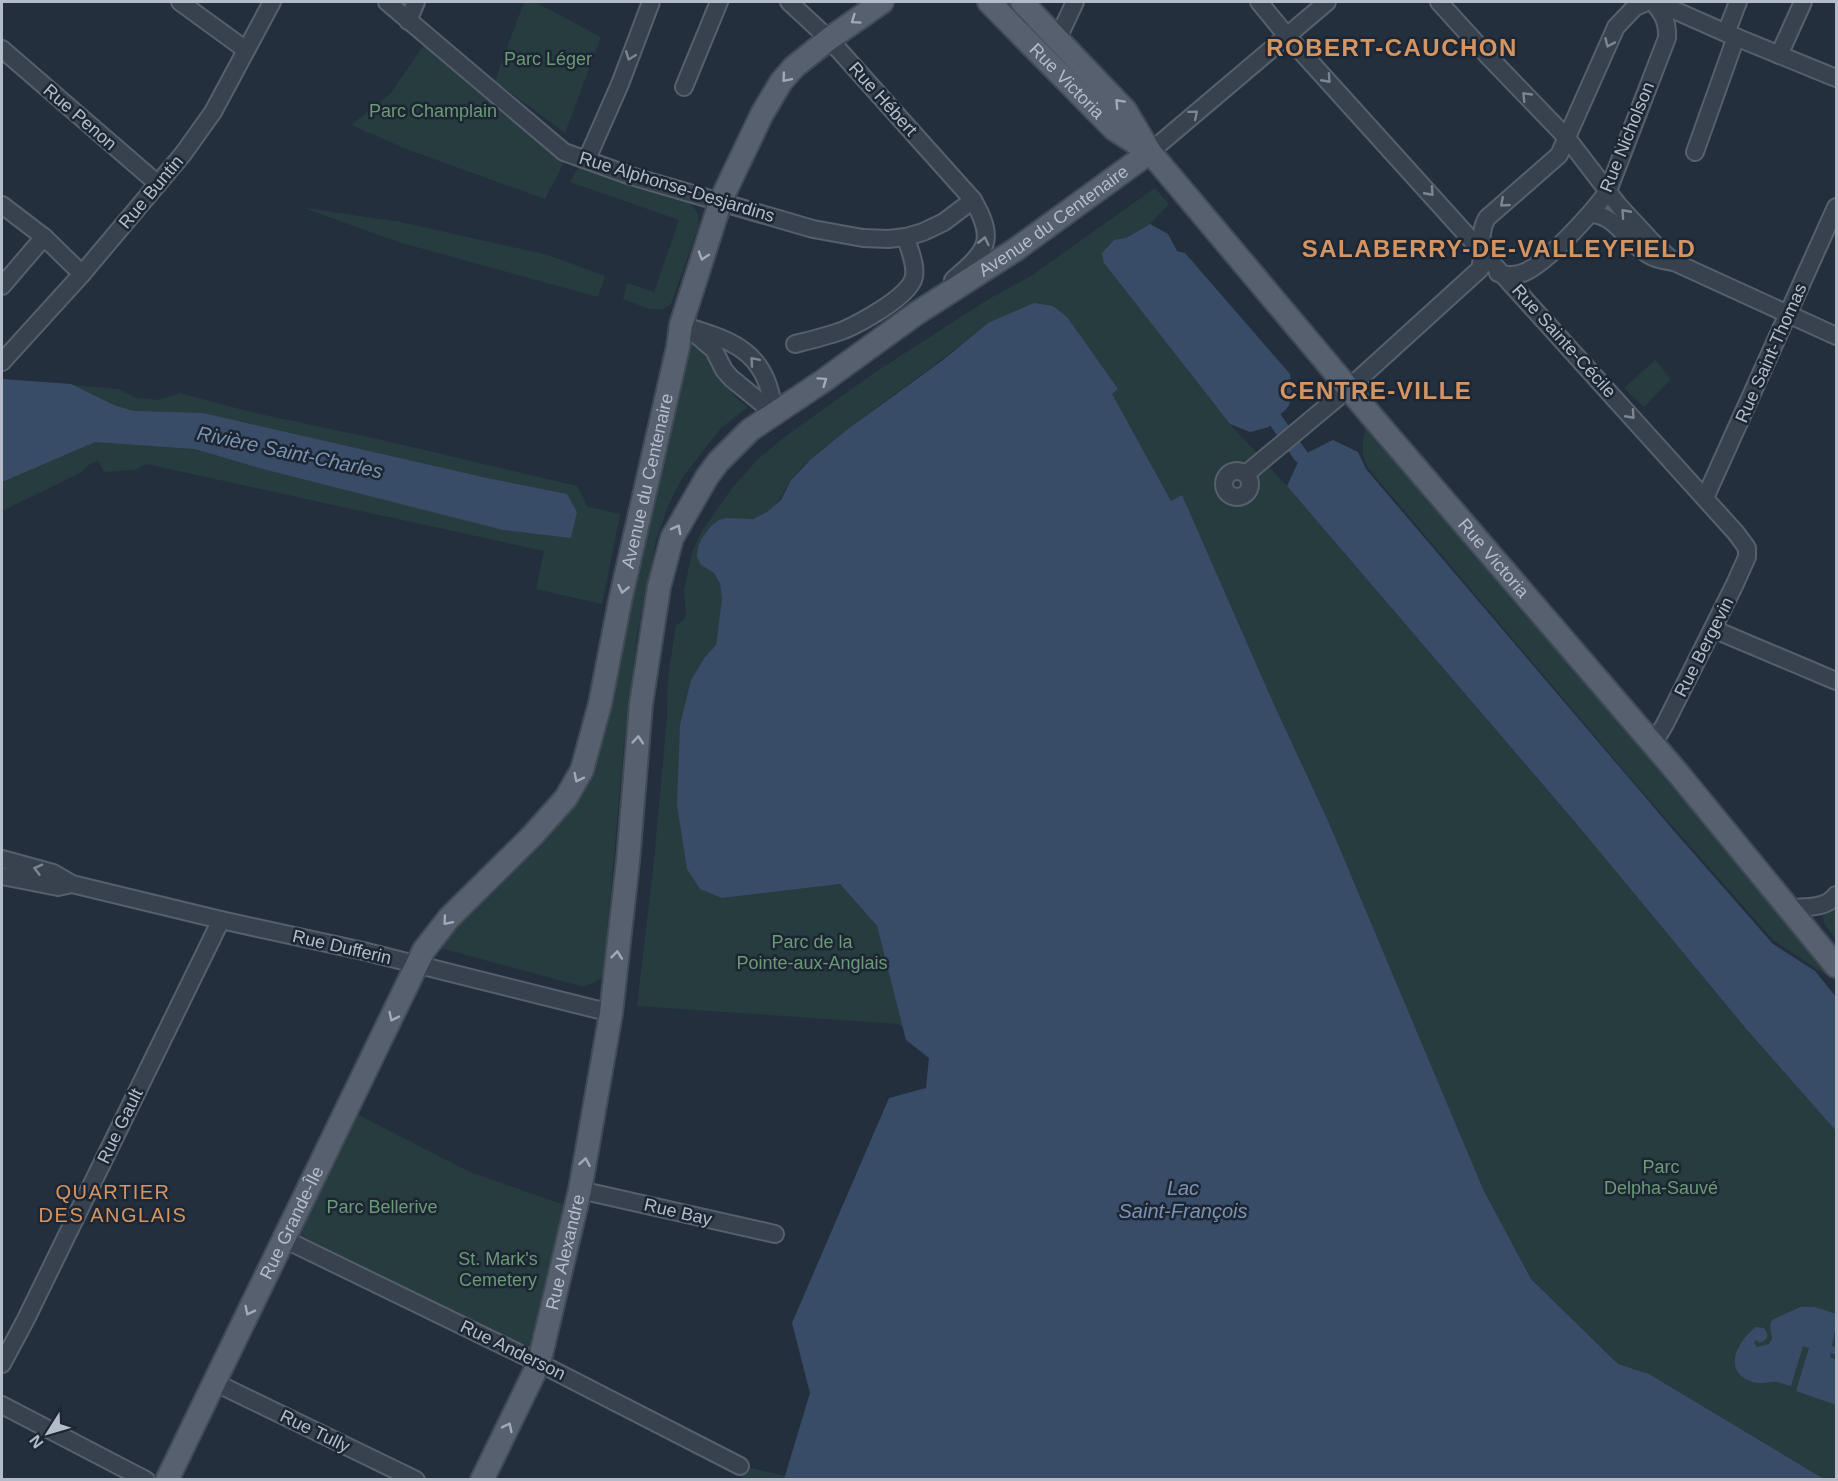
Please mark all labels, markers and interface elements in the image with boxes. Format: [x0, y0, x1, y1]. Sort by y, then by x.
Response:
one-way arrow [851, 13, 862, 24]
district label: ROBERT-CAUCHON [1266, 34, 1518, 61]
one-way arrow [1604, 37, 1616, 48]
street label: Rue Victoria [1025, 39, 1109, 124]
park label: Parc Léger [504, 49, 592, 69]
one-way arrow [625, 50, 638, 61]
street label: Rue Hébert [845, 58, 921, 140]
one-way arrow [782, 71, 793, 82]
one-way arrow [1320, 72, 1331, 82]
street label: Rue Nicholson [1596, 79, 1658, 195]
street label: Rue Penon [39, 80, 121, 154]
one-way arrow [1523, 93, 1534, 104]
one-way arrow [1115, 99, 1126, 110]
park label: Parc Champlain [369, 101, 497, 121]
one-way arrow [1187, 111, 1198, 122]
street label: Rue Alphonse-Desjardins [577, 148, 777, 226]
street label: Rue Buntin [115, 151, 187, 233]
street label: Avenue du Centenaire [975, 161, 1132, 281]
one-way arrow [1423, 185, 1434, 196]
one-way arrow [1501, 196, 1511, 207]
one-way arrow [1621, 209, 1632, 219]
district label: SALABERRY-DE-VALLEYFIELD [1302, 235, 1696, 262]
one-way arrow [977, 236, 990, 246]
one-way arrow [698, 250, 710, 261]
street label: Rue Sainte-Cécile [1508, 280, 1620, 402]
street label: Rue Saint-Thomas [1731, 280, 1811, 426]
one-way arrow [750, 357, 761, 368]
one-way arrow [817, 377, 828, 388]
district label: CENTRE-VILLE [1280, 377, 1472, 404]
street label: Avenue du Centenaire [618, 392, 677, 570]
one-way arrow [1624, 408, 1635, 419]
water label: Rivière Saint-Charles [195, 422, 385, 482]
street label: Rue Victoria [1454, 514, 1534, 602]
one-way arrow [670, 524, 681, 535]
one-way arrow [618, 584, 631, 594]
street label: Rue Bergevin [1670, 594, 1738, 700]
one-way arrow [631, 735, 644, 744]
one-way arrow [573, 772, 585, 783]
one-way arrow [33, 864, 44, 876]
one-way arrow [443, 915, 454, 926]
street label: Rue Dufferin [291, 926, 393, 968]
park label: Parc de la Pointe-aux-Anglais [736, 932, 888, 973]
one-way arrow [610, 950, 623, 960]
one-way arrow [388, 1011, 400, 1022]
street label: Rue Gault [93, 1085, 147, 1167]
park label: Parc Delpha-Sauvé [1604, 1157, 1718, 1198]
one-way arrow [578, 1158, 591, 1168]
street label: Rue Grande-Île [256, 1163, 328, 1282]
water label: Lac Saint-François [1119, 1177, 1247, 1222]
district label: QUARTIER DES ANGLAIS [39, 1181, 187, 1226]
street label: Rue Alexandre [542, 1192, 589, 1312]
street label: Rue Bay [642, 1194, 714, 1230]
park label: Parc Bellerive [326, 1197, 438, 1217]
park label: St. Mark's Cemetery [458, 1249, 538, 1290]
one-way arrow [245, 1304, 257, 1315]
street label: Rue Anderson [457, 1316, 569, 1384]
north arrow [18, 1403, 78, 1463]
street label: Rue Tully [277, 1406, 353, 1456]
one-way arrow [500, 1422, 512, 1433]
text: N [26, 1432, 47, 1451]

